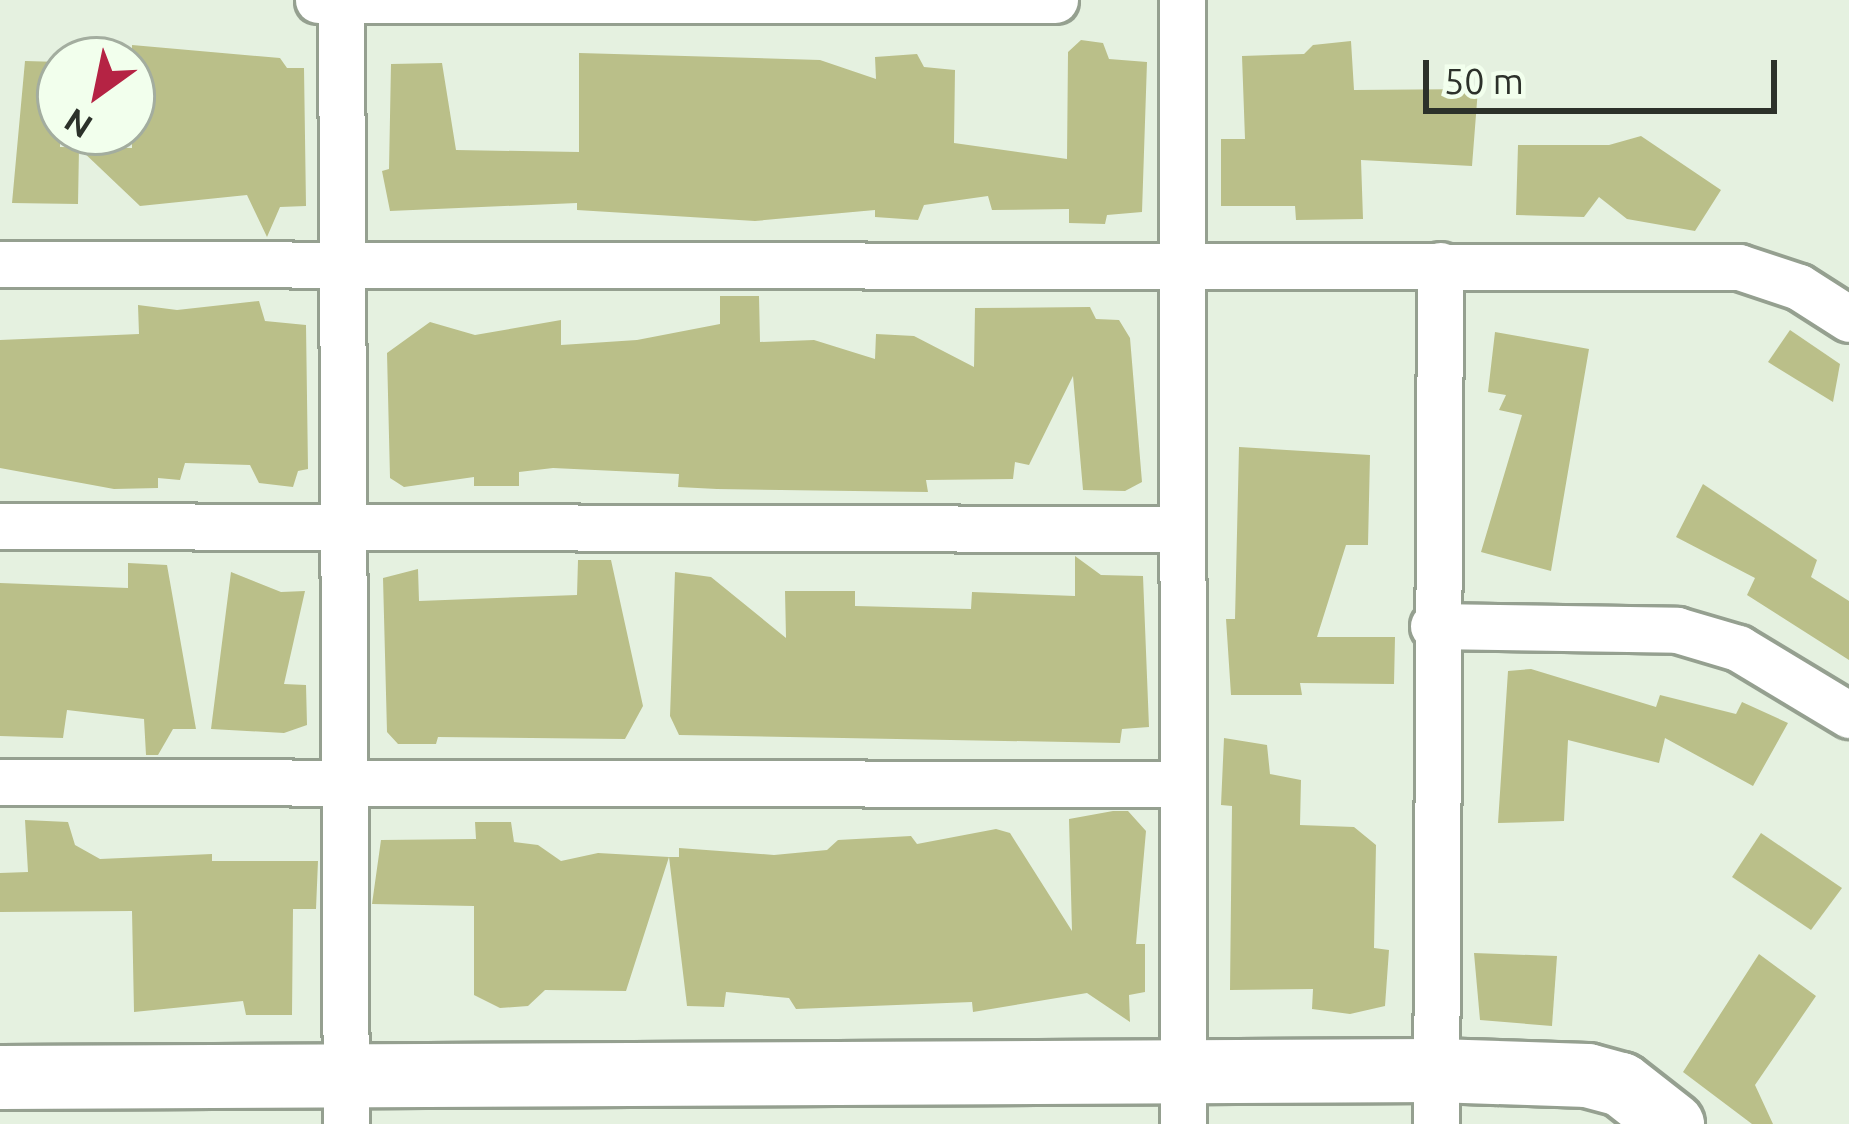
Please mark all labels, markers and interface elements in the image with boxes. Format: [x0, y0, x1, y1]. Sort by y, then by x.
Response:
north arrow [36, 36, 156, 156]
scale bar [1429, 36, 1783, 110]
text: 50 m [1444, 60, 1524, 101]
text: N [57, 102, 98, 146]

